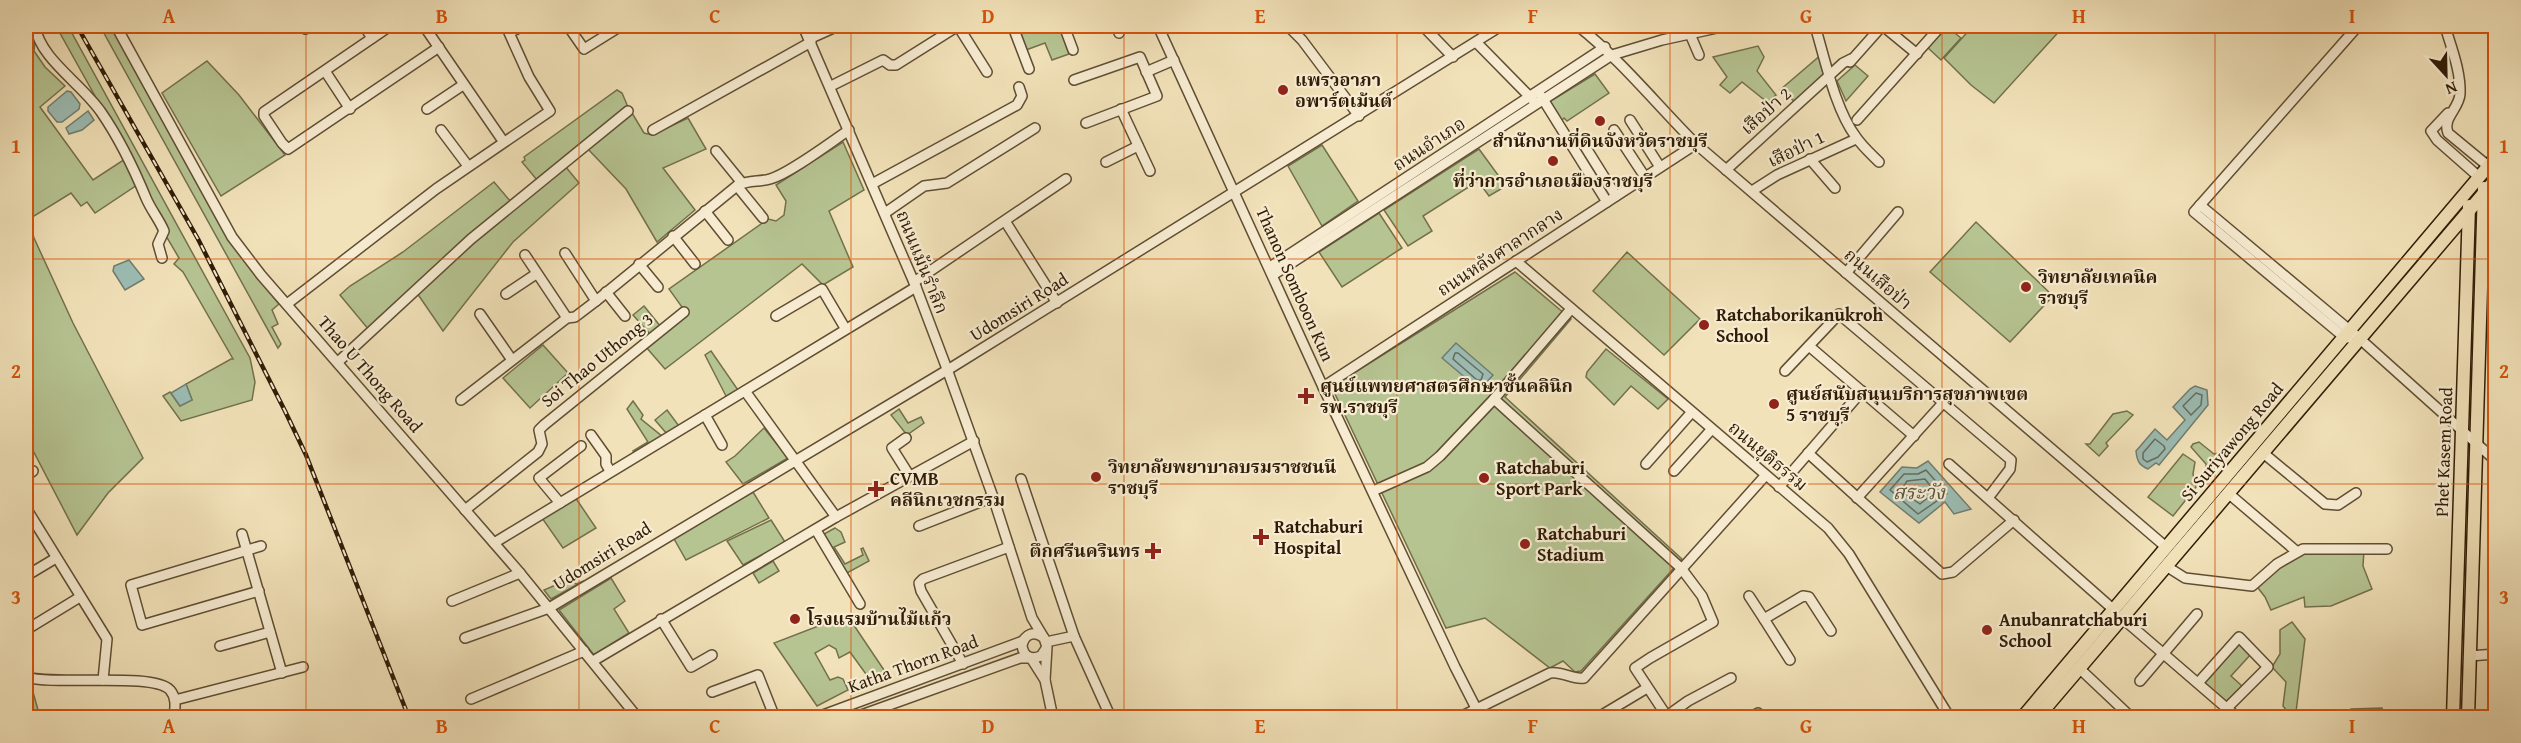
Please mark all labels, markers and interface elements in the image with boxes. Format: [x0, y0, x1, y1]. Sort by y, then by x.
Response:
text: A [163, 1, 176, 30]
text: B [436, 1, 448, 30]
text: C [709, 1, 721, 30]
text: D [981, 1, 995, 30]
text: E [1255, 1, 1266, 30]
text: F [1528, 1, 1538, 30]
text: G [1800, 1, 1812, 30]
text: H [2072, 1, 2086, 30]
text: I [2349, 1, 2355, 30]
north arrow [2416, 45, 2476, 105]
place label: แพรวอาภา อพาร์ตเม้นต์ [1295, 66, 1393, 114]
text: N [2442, 76, 2461, 102]
street label: เสือป่า 2 [1734, 80, 1797, 141]
marker: แพรวอาภา อพาร์ตเม้นต์ [1276, 83, 1290, 97]
street label: ถนนอำเภอ [1387, 110, 1471, 177]
marker: สำนักงานที่ดินจังหวัดราชบุรี [1593, 114, 1607, 128]
street label: เสือป่า 1 [1763, 123, 1829, 174]
place label: สำนักงานที่ดินจังหวัดราชบุรี [1493, 127, 1707, 154]
text: 1 [11, 131, 21, 160]
text: 1 [2499, 131, 2509, 160]
marker: ที่ว่าการอำเภอเมืองราชบุรี [1546, 154, 1560, 168]
place label: ที่ว่าการอำเภอเมืองราชบุรี [1453, 167, 1653, 194]
street label: ถนนหลังศาลากลาง [1431, 201, 1568, 303]
street label: Thanon Somboon Kun [1249, 202, 1342, 366]
street label: ถนนแม้นรำลึก [889, 206, 956, 318]
street label: ถนนเสือป่า [1838, 241, 1918, 316]
place label: วิทยาลัยเทคนิค ราชบุรี [2037, 263, 2157, 311]
street label: Udomsiri Road [964, 265, 1074, 348]
marker: วิทยาลัยเทคนิค ราชบุรี [2019, 280, 2033, 294]
place label: Ratchaborikanukroh School [1716, 301, 1884, 349]
street label: Soi Thao Uthong 3 [535, 306, 659, 414]
street label: Thao U Thong Road [312, 309, 429, 439]
marker: Ratchaborikanukroh School [1697, 318, 1711, 332]
text: 2 [11, 356, 21, 385]
text: 2 [2499, 356, 2509, 385]
place label: ศูนย์แพทยศาสตรศึกษาชั้นคลินิก รพ.ราชบุรี [1320, 372, 1573, 420]
street label: Si Suriyawong Road [2174, 376, 2290, 507]
place label: ศูนย์สนับสนุนบริการสุขภาพเขต 5 ราชบุรี [1786, 380, 2028, 428]
street label: Phet Kasem Road [2428, 386, 2459, 517]
marker: ศูนย์แพทยศาสตรศึกษาชั้นคลินิก รพ.ราชบุรี [1297, 387, 1315, 405]
marker: ศูนย์สนับสนุนบริการสุขภาพเขต 5 ราชบุรี [1767, 397, 1781, 411]
street label: ถนนยุติธรรม [1723, 414, 1814, 497]
place label: วิทยาลัยพยาบาลบรมราชชนนี ราชบุรี [1107, 453, 1336, 501]
place label: Ratchaburi Sport Park [1496, 454, 1586, 502]
place label: CVMB คลีนิกเวชกรรม [890, 465, 1005, 513]
marker: วิทยาลัยพยาบาลบรมราชชนนี ราชบุรี [1089, 470, 1103, 484]
marker: Ratchaburi Sport Park [1477, 471, 1491, 485]
water label: สระวัง [1893, 477, 1946, 506]
marker: CVMB คลีนิกเวชกรรม [867, 480, 885, 498]
place label: Ratchaburi Hospital [1274, 513, 1364, 561]
street label: Udomsiri Road [547, 514, 657, 597]
place label: Ratchaburi Stadium [1537, 520, 1627, 568]
marker: Ratchaburi Hospital [1252, 528, 1270, 546]
place label: ตึกศรีนครินทร [1029, 537, 1140, 564]
marker: Ratchaburi Stadium [1518, 537, 1532, 551]
marker: ตึกศรีนครินทร [1144, 542, 1162, 560]
text: 3 [11, 582, 21, 611]
text: 3 [2499, 582, 2509, 611]
place label: โรงแรมบ้านไม้แก้ว [806, 605, 952, 632]
place label: Anubanratchaburi School [1999, 606, 2148, 654]
marker: โรงแรมบ้านไม้แก้ว [788, 612, 802, 626]
marker: Anubanratchaburi School [1980, 623, 1994, 637]
street label: Katha Thorn Road [844, 627, 982, 700]
text: A [163, 711, 176, 740]
text: B [436, 711, 448, 740]
text: C [709, 711, 721, 740]
text: D [981, 711, 995, 740]
text: E [1255, 711, 1266, 740]
text: F [1528, 711, 1538, 740]
text: G [1800, 711, 1812, 740]
text: H [2072, 711, 2086, 740]
text: I [2349, 711, 2355, 740]

